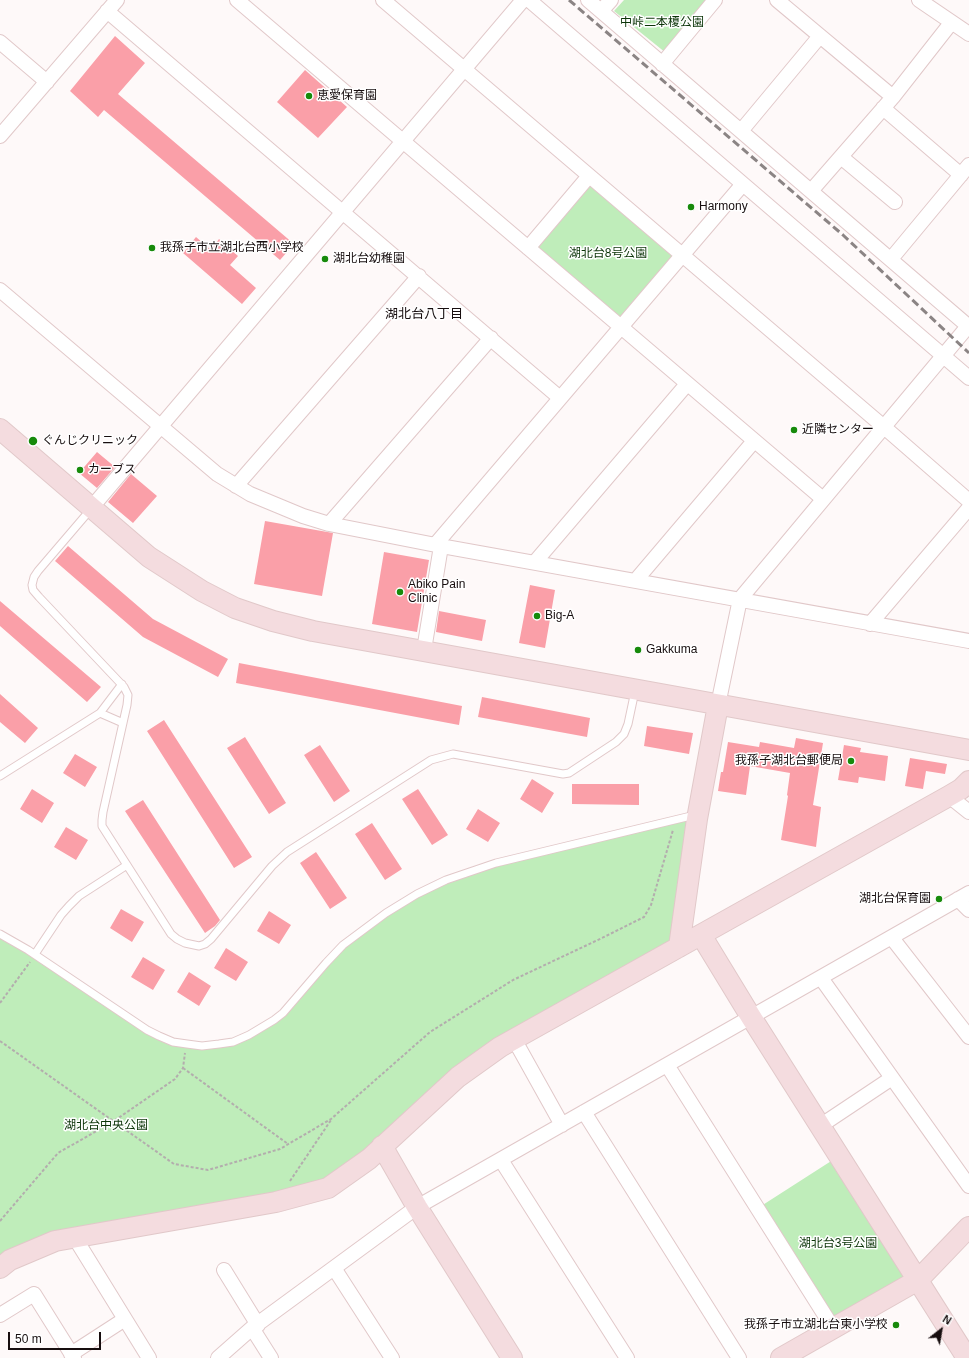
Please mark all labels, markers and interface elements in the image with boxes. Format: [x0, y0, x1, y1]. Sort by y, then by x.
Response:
park label: 中峠二本榎公園 [620, 16, 704, 30]
place label: 恵愛保育園 [317, 89, 377, 103]
marker: 恵愛保育園 [304, 91, 314, 101]
place label: Harmony [699, 200, 748, 214]
marker: Harmony [686, 202, 696, 212]
place label: 我孫子市立湖北台西小学校 [160, 241, 304, 255]
marker: 我孫子市立湖北台西小学校 [147, 243, 157, 253]
park label: 湖北台8号公園 [569, 247, 647, 261]
place label: 湖北台幼稚園 [333, 252, 405, 266]
marker: 湖北台幼稚園 [320, 254, 330, 264]
district label: 湖北台八丁目 [385, 306, 463, 322]
place label: 近隣センター [802, 423, 874, 437]
marker: 近隣センター [789, 425, 799, 435]
place label: ぐんじクリニック [42, 434, 138, 448]
marker: ぐんじクリニック [27, 435, 39, 447]
place label: カーブス [88, 463, 136, 477]
marker: カーブス [75, 465, 85, 475]
place label: Abiko Pain Clinic [408, 578, 465, 606]
marker: Abiko Pain Clinic [395, 587, 405, 597]
place label: Big-A [545, 609, 574, 623]
marker: Big-A [532, 611, 542, 621]
place label: Gakkuma [646, 643, 697, 657]
marker: Gakkuma [633, 645, 643, 655]
place label: 我孫子湖北台郵便局 [735, 754, 843, 768]
marker: 我孫子湖北台郵便局 [846, 756, 856, 766]
place label: 湖北台保育園 [859, 892, 931, 906]
marker: 湖北台保育園 [934, 894, 944, 904]
park label: 湖北台中央公園 [64, 1119, 148, 1133]
park label: 湖北台3号公園 [799, 1237, 877, 1251]
north arrow [921, 1310, 961, 1350]
text: N [941, 1313, 954, 1327]
place label: 我孫子市立湖北台東小学校 [744, 1318, 888, 1332]
marker: 我孫子市立湖北台東小学校 [891, 1320, 901, 1330]
scale bar [10, 1324, 103, 1350]
text: 50 m [15, 1332, 42, 1346]

